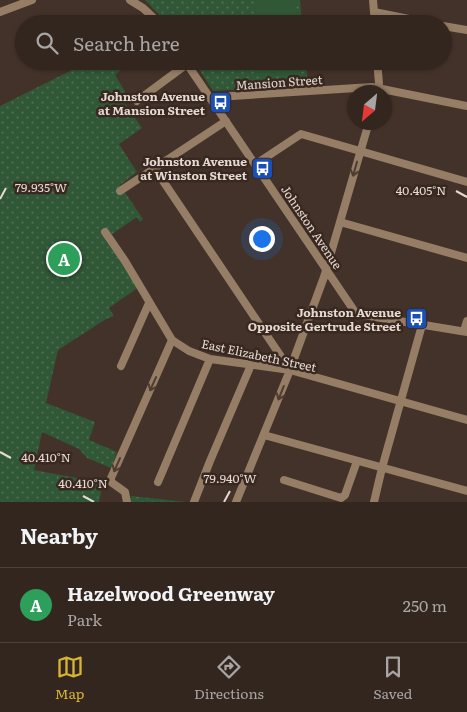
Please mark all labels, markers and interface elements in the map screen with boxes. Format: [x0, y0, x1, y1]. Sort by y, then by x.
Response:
search box [15, 15, 452, 70]
icon: search [33, 29, 61, 57]
text: Search here [73, 29, 180, 57]
street label: Mansion Street [235, 70, 323, 94]
north arrow [347, 85, 392, 130]
place label: Johnston Avenue at Mansion Street [98, 87, 206, 119]
bus stop icon: Johnston Avenue at Mansion Street [209, 91, 233, 115]
place label: Johnston Avenue at Winston Street [140, 152, 248, 184]
bus stop icon: Johnston Avenue at Winston Street [251, 156, 275, 180]
one-way arrow [350, 161, 359, 177]
text: 79.935°W [15, 178, 67, 196]
street label: Johnston Avenue [277, 181, 347, 273]
text: 40.405°N [396, 181, 446, 199]
your location [249, 226, 275, 252]
pin: A [48, 240, 80, 278]
place label: Johnston Avenue Opposite Gertrude Street [248, 303, 402, 335]
bus stop icon: Johnston Avenue Opposite Gertrude Street [405, 307, 429, 331]
street label: East Elizabeth Street [200, 334, 318, 376]
one-way arrow [147, 376, 157, 391]
one-way arrow [275, 386, 284, 401]
text: 40.410°N [21, 448, 71, 466]
one-way arrow [112, 457, 122, 472]
text: 79.940°W [203, 469, 257, 487]
text: 40.410°N [58, 474, 108, 492]
text: Nearby [20, 519, 98, 550]
text: Hazelwood Greenway [67, 579, 275, 607]
text: A [30, 593, 42, 617]
text: 250 m [403, 593, 447, 617]
text: Park [67, 607, 102, 631]
tab: Map [55, 653, 85, 703]
tab: Directions [194, 653, 264, 703]
tab: Saved [373, 653, 412, 703]

